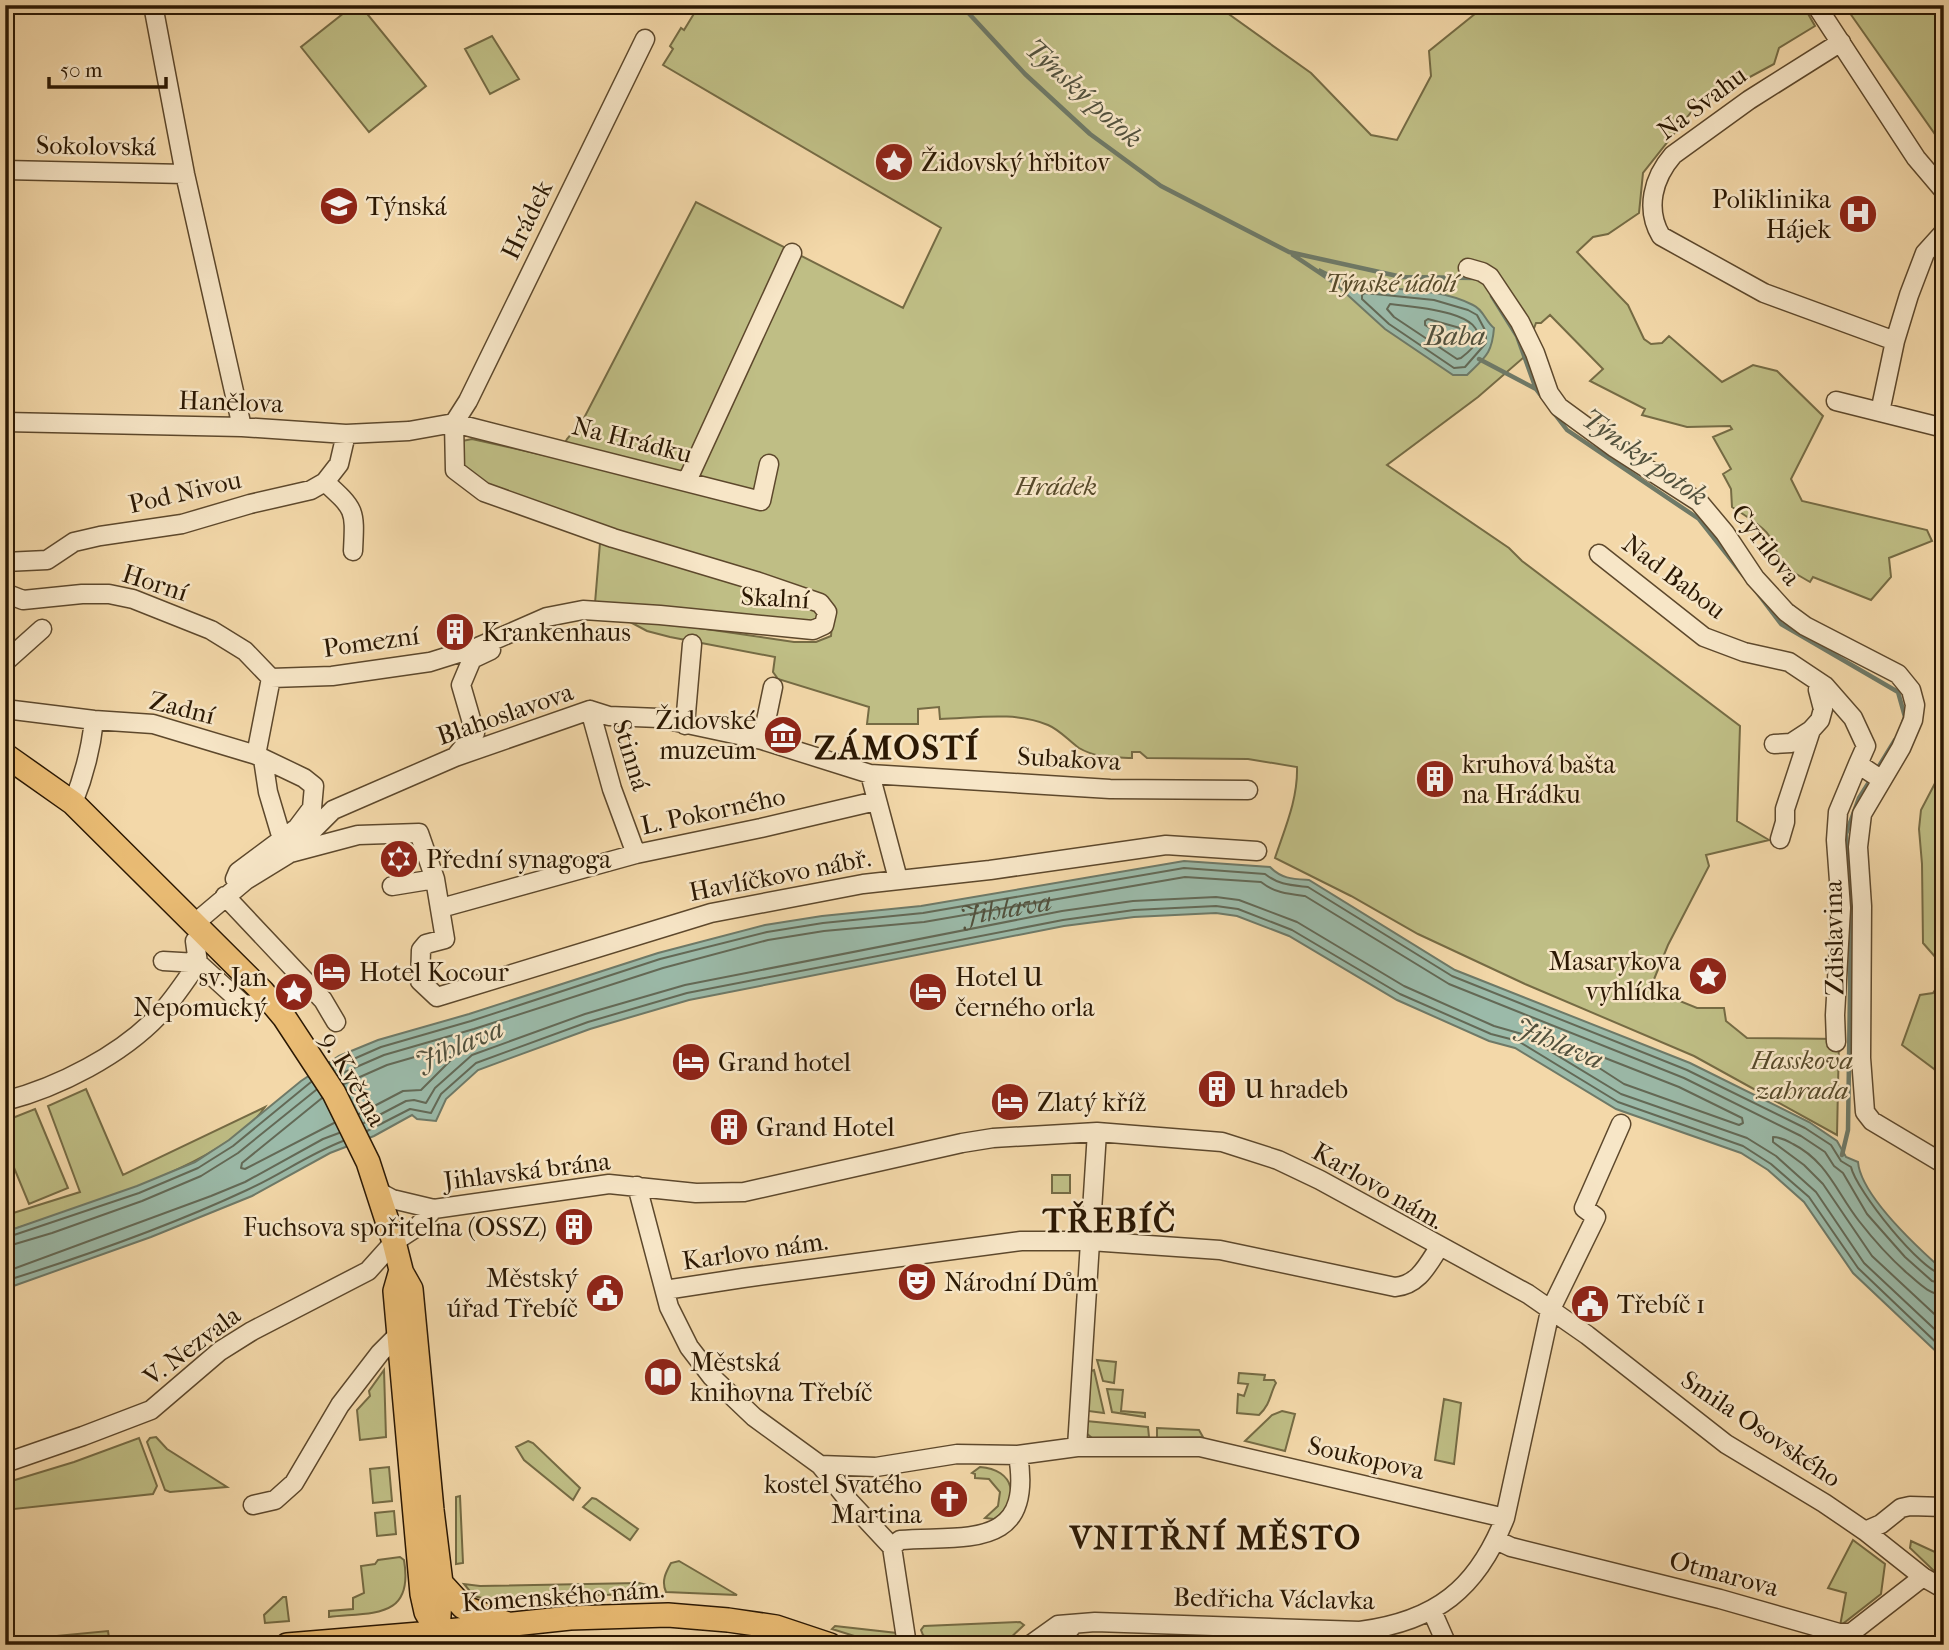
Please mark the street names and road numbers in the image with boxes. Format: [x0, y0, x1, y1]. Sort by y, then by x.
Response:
street label: Na Svahu [1651, 59, 1753, 147]
street label: Sokolovská [36, 129, 157, 163]
street label: Hrádek [495, 175, 560, 265]
street label: Hanělova [178, 385, 285, 419]
street label: Na Hrádku [569, 410, 696, 470]
street label: Pod Nivou [126, 464, 245, 520]
street label: Cyrilova [1725, 498, 1808, 593]
street label: Nad Babou [1616, 528, 1732, 626]
street label: Horní [118, 558, 192, 608]
street label: Skalní [740, 581, 810, 615]
street label: Pomezní [321, 620, 421, 664]
street label: Blahoslavova [433, 676, 578, 752]
street label: Zadní [146, 685, 218, 731]
street label: Stinná [606, 716, 657, 795]
street label: Subakova [1016, 741, 1123, 777]
street label: L. Pokorného [638, 781, 788, 841]
street label: Havlíčkovo nábř. [686, 842, 874, 908]
street label: Zdislavina [1817, 879, 1851, 996]
street label: 9. Května [314, 1026, 393, 1133]
street label: Karlovo nám. [1307, 1136, 1449, 1236]
street label: Jihlavská brána [440, 1145, 613, 1197]
street label: Karlovo nám. [680, 1225, 830, 1277]
street label: V. Nezvala [137, 1299, 247, 1393]
street label: Smila Osovského [1675, 1364, 1847, 1494]
street label: Soukopova [1305, 1430, 1428, 1487]
street label: Otmarova [1666, 1545, 1783, 1604]
street label: Komenského nám. [461, 1573, 665, 1619]
street label: Bedřicha Václavka [1173, 1582, 1376, 1616]

